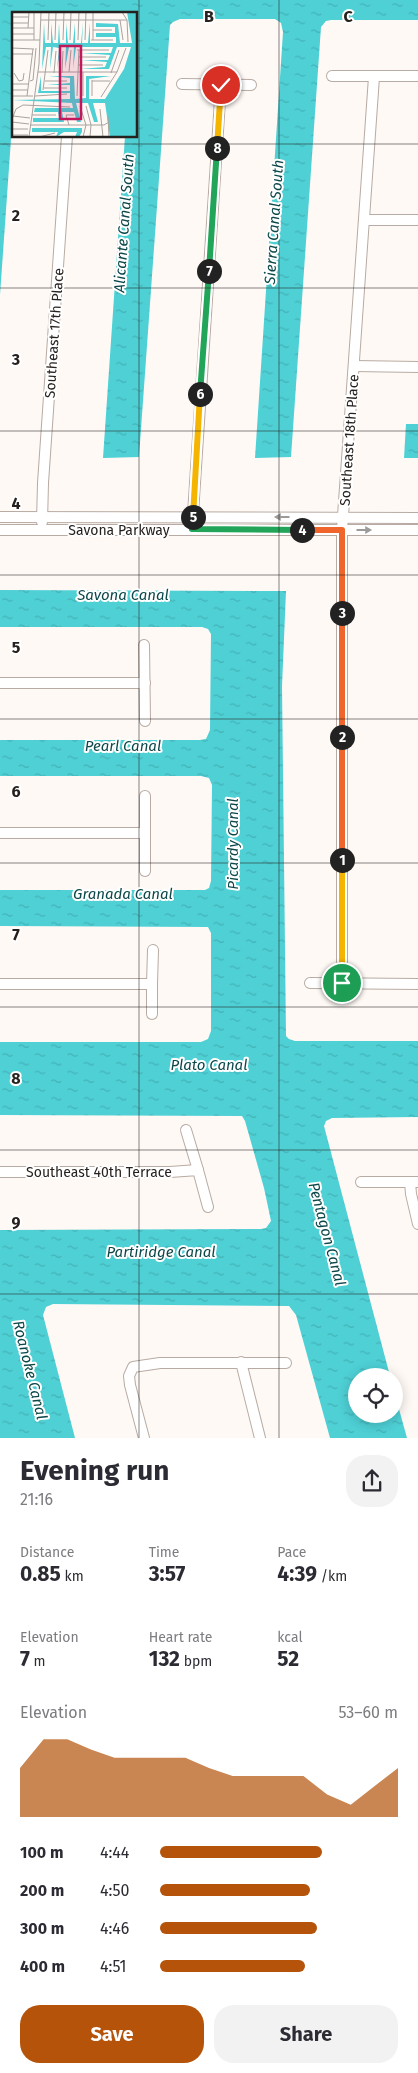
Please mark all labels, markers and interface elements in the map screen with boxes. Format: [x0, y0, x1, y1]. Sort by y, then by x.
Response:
text: B [204, 7, 214, 26]
text: C [343, 7, 353, 26]
inset map [12, 12, 138, 138]
pin [200, 64, 242, 106]
icon: check [207, 71, 235, 99]
pin: 8 [204, 136, 230, 160]
text: 8 [213, 140, 222, 157]
water label: Alicante Canal South [110, 153, 138, 294]
water label: Sierra Canal South [261, 159, 287, 286]
text: 2 [12, 206, 20, 225]
pin: 7 [196, 258, 222, 284]
text: 7 [206, 263, 213, 280]
street label: Southeast 17th Place [41, 267, 68, 399]
text: 3 [11, 350, 20, 369]
street label: Southeast 18th Place [336, 374, 363, 506]
pin: 6 [188, 382, 212, 406]
text: 6 [197, 386, 204, 403]
text: 4 [11, 494, 21, 513]
pin: 5 [180, 504, 206, 530]
text: 5 [190, 509, 197, 526]
one-way arrow [274, 513, 290, 521]
pin: 4 [290, 518, 314, 542]
street label: Savona Parkway [68, 522, 170, 539]
text: 4 [299, 522, 306, 539]
one-way arrow [356, 526, 372, 534]
water label: Savona Canal [76, 586, 169, 604]
pin: 3 [330, 600, 354, 626]
text: 3 [339, 605, 346, 622]
text: 5 [12, 638, 21, 657]
pin: 2 [330, 724, 354, 750]
text: 2 [339, 729, 346, 746]
water label: Pearl Canal [85, 737, 161, 755]
text: 6 [11, 782, 21, 801]
water label: Picardy Canal [224, 798, 242, 890]
pin: 1 [330, 848, 354, 872]
text: 1 [339, 852, 346, 869]
water label: Granada Canal [73, 885, 173, 903]
text: 7 [12, 925, 20, 944]
pin [321, 962, 363, 1004]
icon: arrive [328, 969, 356, 997]
water label: Plato Canal [171, 1056, 247, 1074]
text: 8 [11, 1069, 21, 1088]
street label: Southeast 40th Terrace [26, 1164, 172, 1181]
water label: Pentagon Canal [305, 1180, 349, 1288]
text: 9 [12, 1213, 21, 1232]
water label: Partiridge Canal [106, 1243, 216, 1261]
water label: Roanoke Canal [9, 1319, 51, 1421]
map controls [348, 1368, 403, 1423]
button: locate [348, 1368, 403, 1423]
text: Evening run [20, 1454, 169, 1487]
button: share [346, 1455, 398, 1507]
text: 21:16 [20, 1490, 53, 1509]
text: Distance [20, 1544, 74, 1561]
text: Time [149, 1544, 179, 1561]
text: Pace [277, 1544, 306, 1561]
text: 0.85 [20, 1561, 61, 1587]
text: 3:57 [149, 1561, 185, 1587]
text: 4:39 [277, 1561, 317, 1587]
text: km [61, 1568, 84, 1585]
text: /km [317, 1568, 347, 1585]
text: Elevation [20, 1629, 79, 1646]
text: Heart rate [149, 1629, 212, 1646]
text: kcal [277, 1629, 303, 1646]
text: 7 [20, 1646, 30, 1672]
text: 132 [149, 1646, 180, 1672]
text: 52 [277, 1646, 299, 1672]
text: m [30, 1653, 46, 1670]
text: bpm [180, 1653, 212, 1670]
text: Elevation [20, 1703, 87, 1722]
text: 53–60 m [338, 1703, 398, 1722]
text: 100 m [20, 1843, 63, 1862]
text: 4:44 [100, 1843, 129, 1862]
text: 200 m [20, 1881, 64, 1900]
text: 4:50 [100, 1881, 129, 1900]
text: 300 m [20, 1919, 64, 1938]
text: 4:46 [100, 1919, 129, 1938]
text: 400 m [20, 1957, 65, 1976]
text: 4:51 [100, 1957, 127, 1976]
button: Save [20, 2005, 204, 2063]
button: Share [214, 2005, 398, 2063]

